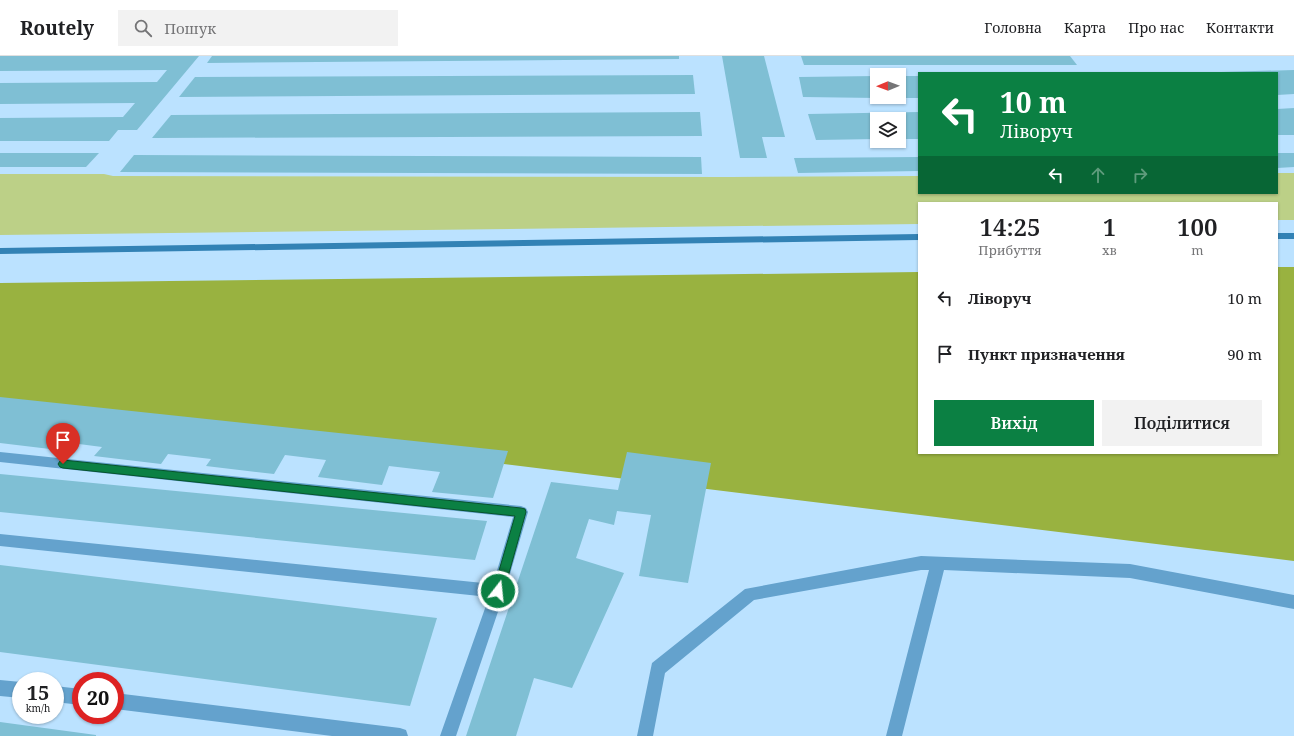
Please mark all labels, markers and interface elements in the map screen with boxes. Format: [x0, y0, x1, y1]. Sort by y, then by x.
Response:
search box [118, 10, 398, 46]
text: Routely [20, 15, 94, 41]
icon: search [132, 17, 154, 39]
text: Пошук [164, 18, 216, 38]
text: Головна [984, 18, 1042, 37]
text: Карта [1064, 18, 1106, 37]
text: Про нас [1128, 18, 1184, 37]
text: Контакти [1206, 18, 1274, 37]
north arrow [870, 68, 906, 104]
map controls [870, 68, 906, 148]
text: 10 m [1000, 83, 1067, 121]
icon: left [934, 88, 986, 140]
button: layers [870, 112, 906, 148]
text: Ліворуч [1000, 119, 1073, 143]
icon: left [1045, 164, 1067, 186]
icon: ahead [1087, 164, 1109, 186]
icon: right [1129, 164, 1151, 186]
text: 14:25 [979, 210, 1041, 243]
text: 1 [1103, 210, 1116, 243]
text: 100 [1177, 210, 1218, 243]
text: Прибуття [978, 241, 1042, 259]
text: хв [1102, 241, 1117, 259]
text: m [1191, 241, 1204, 259]
icon: left [934, 287, 956, 309]
text: Ліворуч [968, 288, 1031, 308]
text: 10 m [1227, 288, 1262, 308]
icon: arrive [934, 343, 956, 365]
text: Пункт призначення [968, 344, 1125, 364]
text: 90 m [1227, 344, 1262, 364]
button: Вихід [934, 400, 1094, 446]
button: Поділитися [1102, 400, 1262, 446]
pin [46, 423, 80, 464]
icon: arrive [52, 429, 74, 451]
position arrow [477, 570, 519, 612]
speed limit sign: 20 [72, 672, 124, 724]
text: 15 [27, 679, 49, 706]
text: km/h [26, 701, 50, 715]

